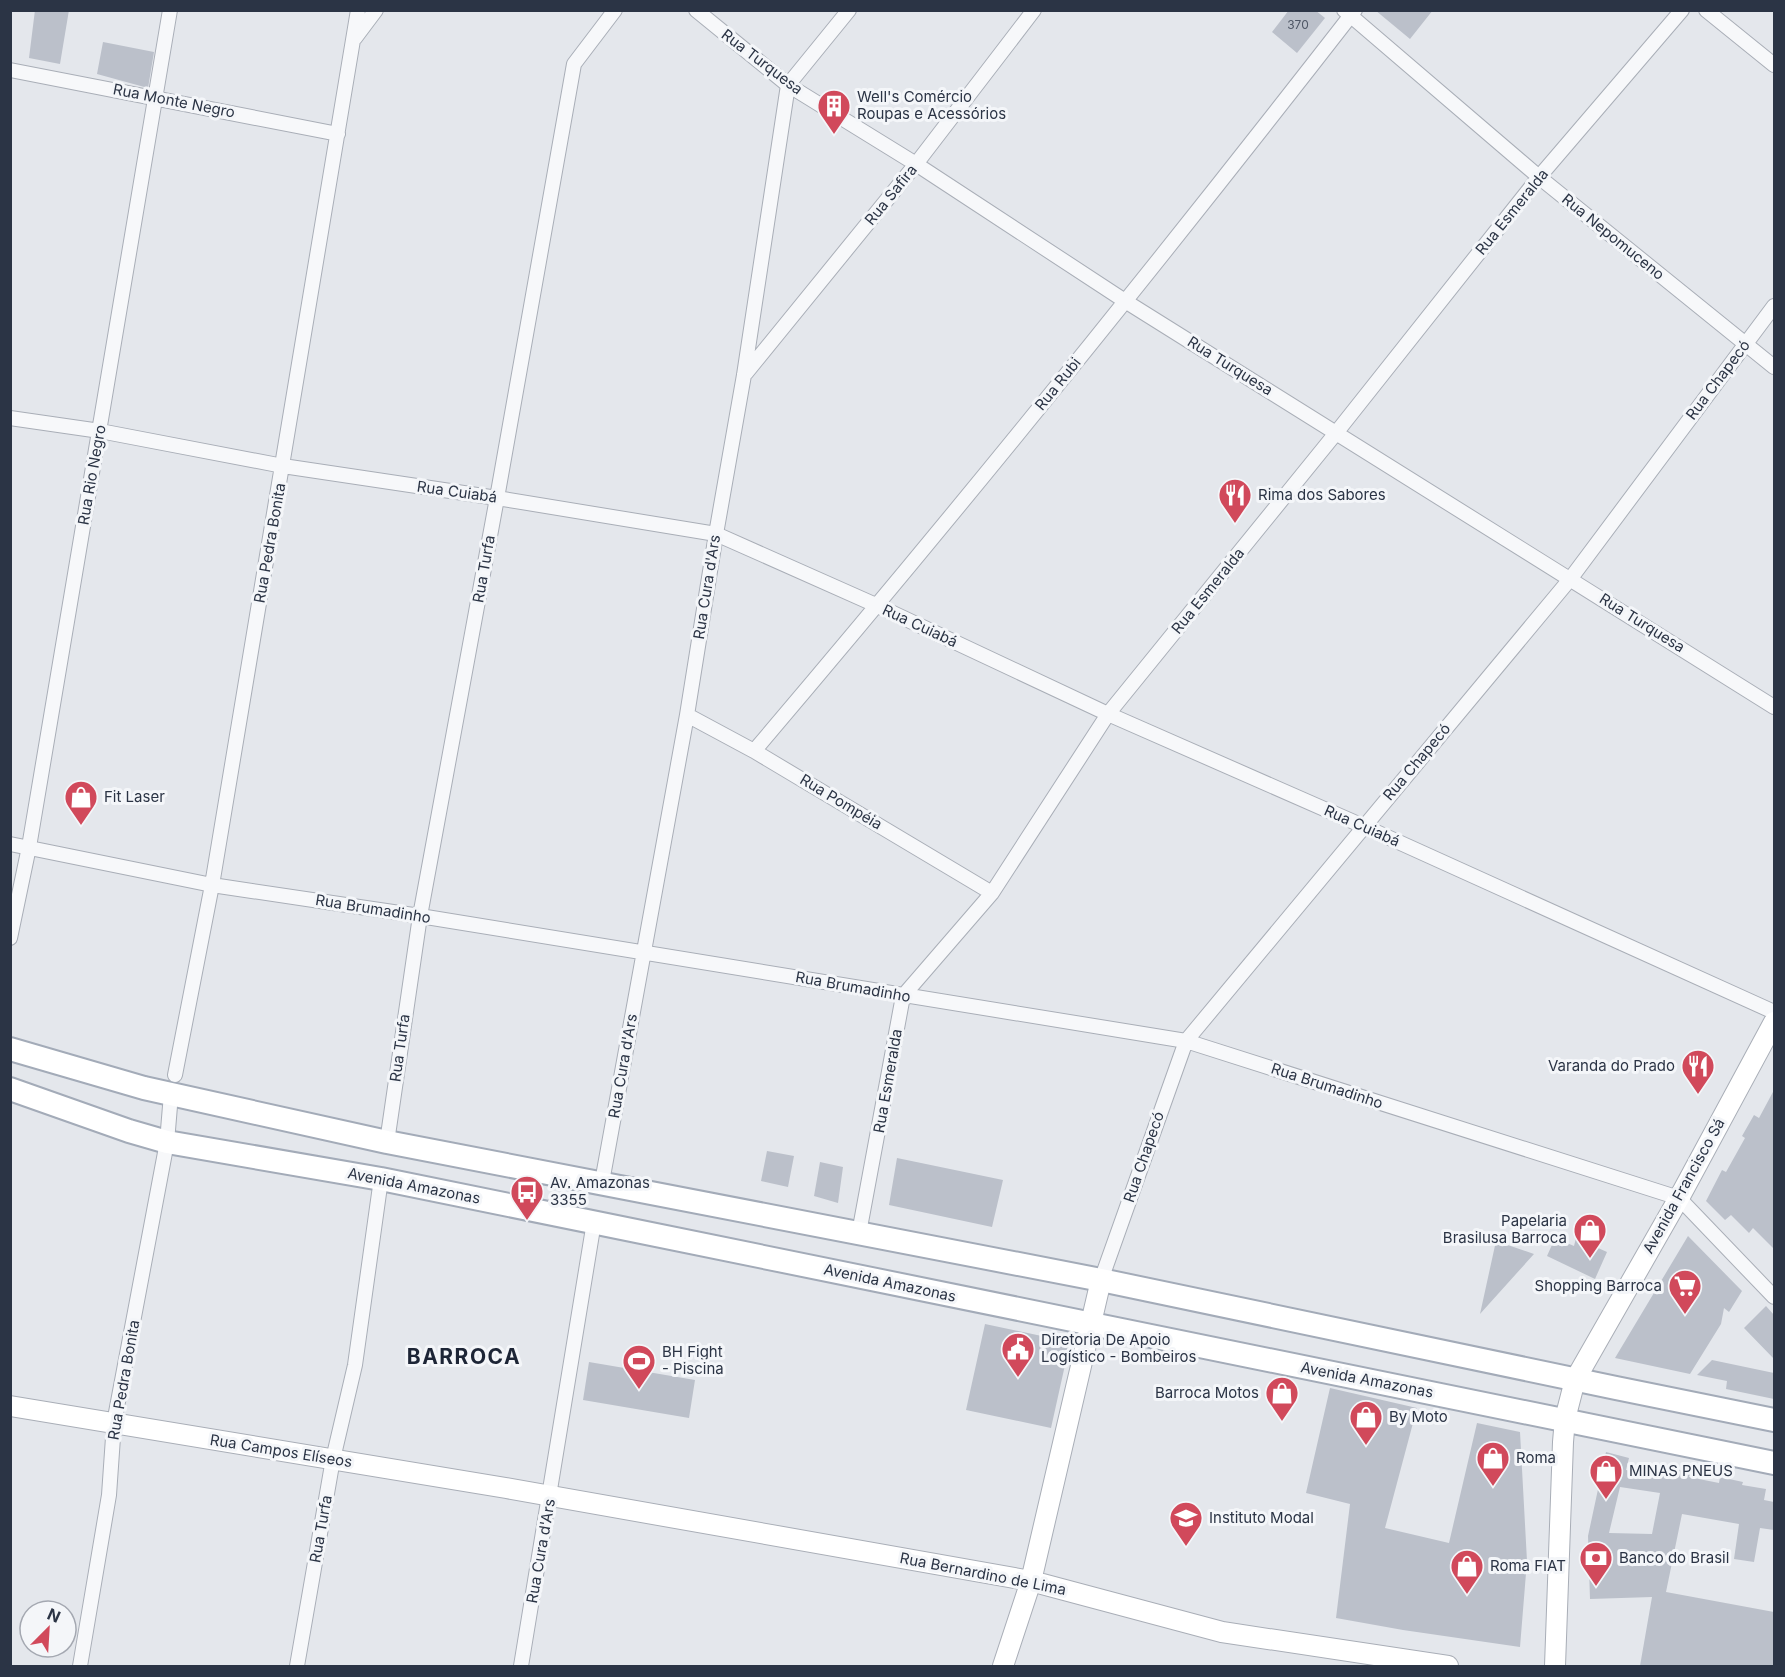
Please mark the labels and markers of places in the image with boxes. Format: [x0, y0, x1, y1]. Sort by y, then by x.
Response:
place label: Well's Comércio Roupas e Acessórios [857, 87, 1006, 123]
building icon: Well's Comércio Roupas e Acessórios [816, 88, 852, 135]
restaurant icon: Rima dos Sabores [1217, 477, 1253, 524]
place label: Rima dos Sabores [1258, 485, 1386, 504]
shop icon: Fit Laser [63, 779, 99, 826]
place label: Fit Laser [104, 787, 165, 806]
restaurant icon: Varanda do Prado [1680, 1048, 1716, 1095]
place label: Varanda do Prado [1548, 1056, 1675, 1075]
place label: Av. Amazonas 3355 [550, 1173, 650, 1209]
bus stop icon: Av. Amazonas 3355 [509, 1174, 545, 1221]
place label: Papelaria Brasilusa Barroca [1443, 1211, 1567, 1247]
shop icon: Papelaria Brasilusa Barroca [1572, 1212, 1608, 1259]
supermarket icon: Shopping Barroca [1667, 1268, 1703, 1315]
place label: Shopping Barroca [1535, 1276, 1662, 1295]
place label: Diretoria De Apoio Logístico - Bombeiros [1041, 1330, 1197, 1366]
public building icon: Diretoria De Apoio Logístico - Bombeiros [1000, 1331, 1036, 1378]
place label: BH Fight - Piscina [662, 1342, 724, 1378]
sports icon: BH Fight - Piscina [621, 1343, 657, 1390]
shop icon: Barroca Motos [1264, 1375, 1300, 1422]
place label: Barroca Motos [1155, 1383, 1259, 1402]
shop icon: By Moto [1348, 1399, 1384, 1446]
place label: By Moto [1389, 1407, 1448, 1426]
shop icon: Roma [1475, 1440, 1511, 1487]
place label: Roma [1516, 1448, 1556, 1467]
shop icon: MINAS PNEUS [1588, 1453, 1624, 1500]
place label: MINAS PNEUS [1629, 1461, 1733, 1480]
school or university icon: Instituto Modal [1168, 1500, 1204, 1547]
place label: Instituto Modal [1209, 1508, 1314, 1527]
bank icon: Banco do Brasil [1578, 1540, 1614, 1587]
shop icon: Roma FIAT [1449, 1548, 1485, 1595]
place label: Banco do Brasil [1619, 1548, 1729, 1567]
place label: Roma FIAT [1490, 1556, 1566, 1575]

